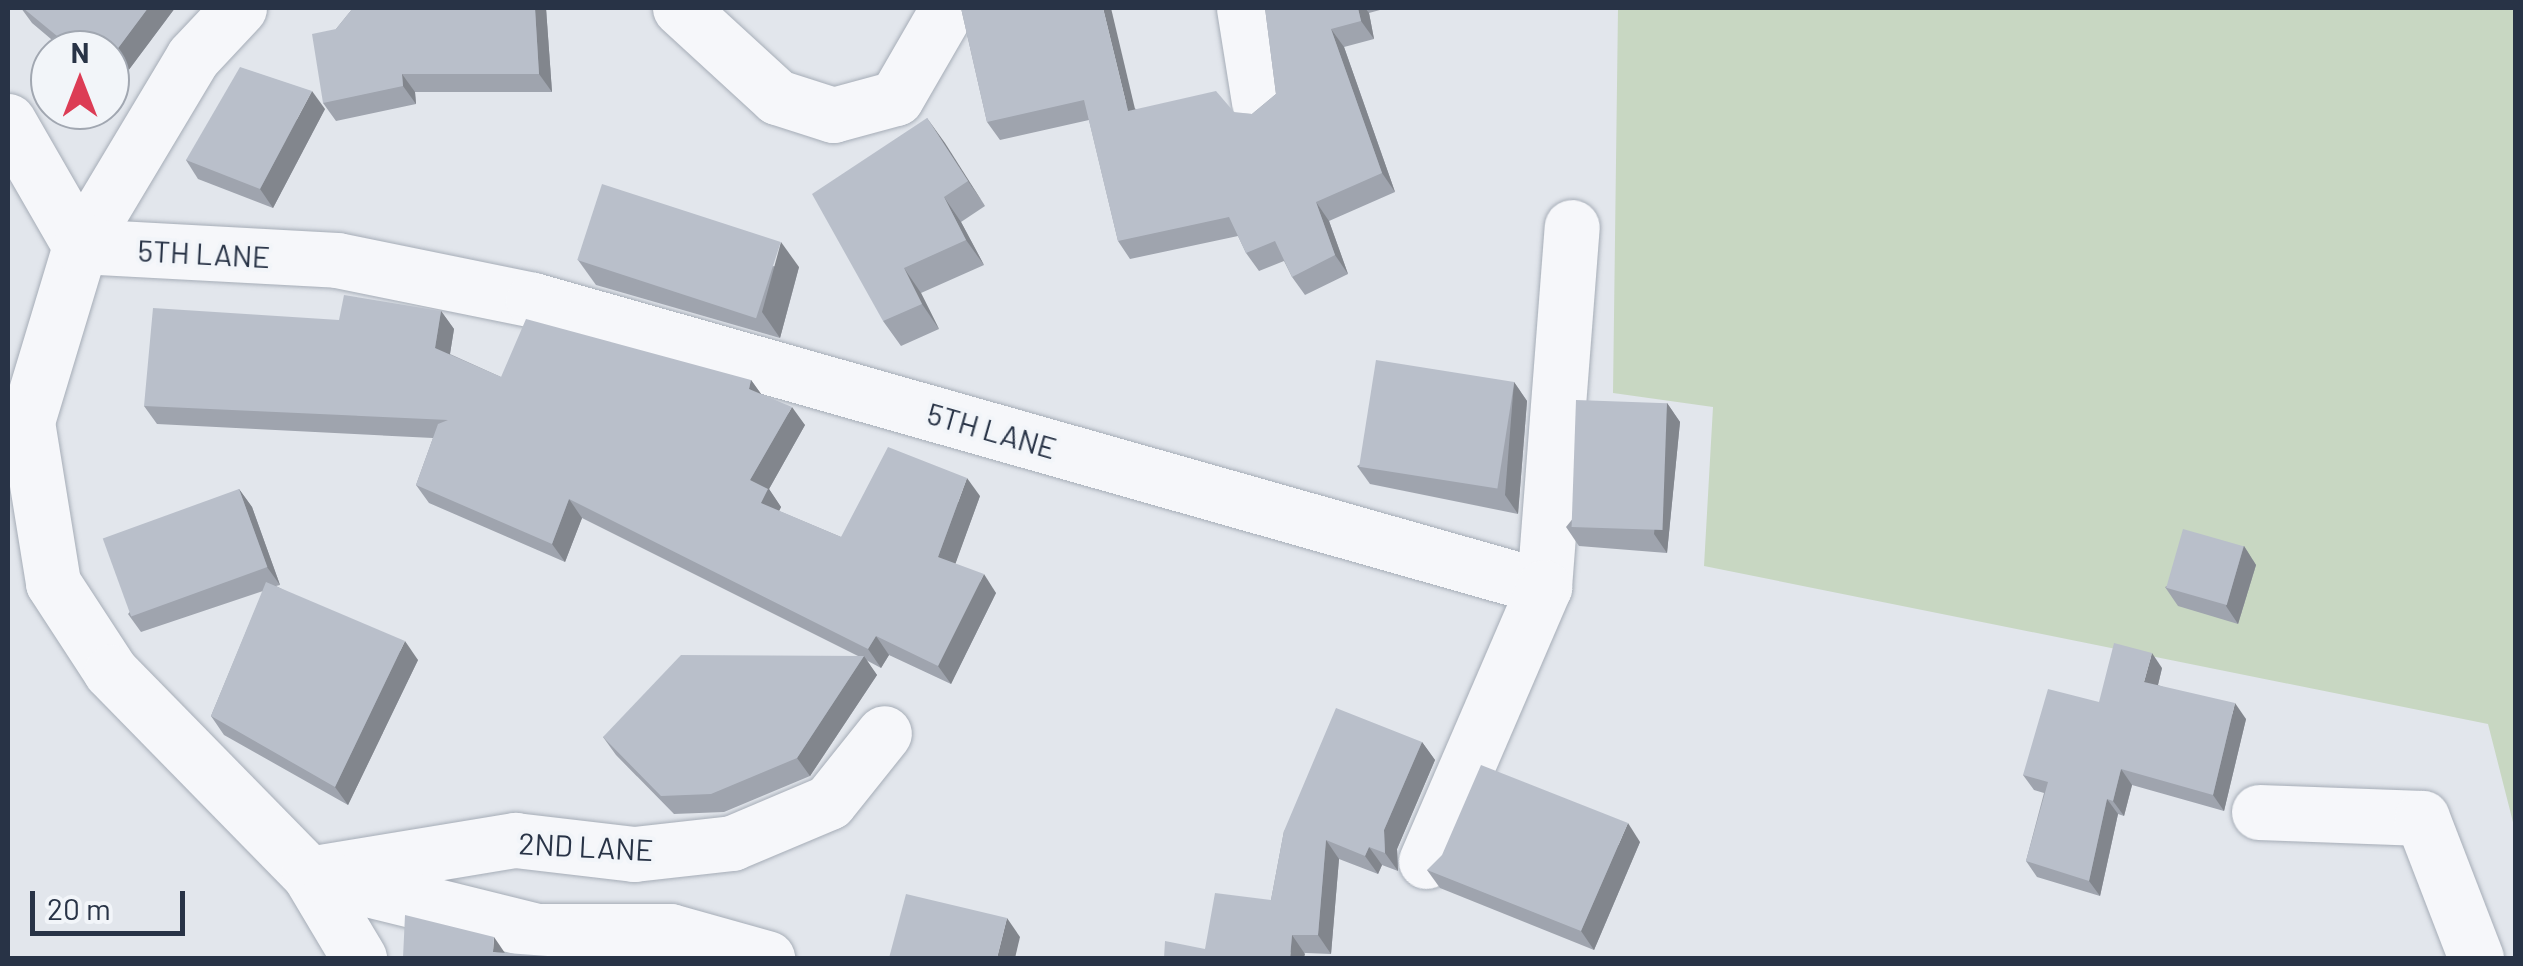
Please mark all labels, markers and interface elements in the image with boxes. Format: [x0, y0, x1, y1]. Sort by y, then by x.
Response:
north arrow [30, 30, 130, 130]
text: N [71, 35, 89, 69]
street label: 5TH LANE [137, 232, 271, 274]
street label: 5TH LANE [923, 394, 1061, 466]
street label: 2ND LANE [518, 824, 654, 868]
scale bar [35, 871, 190, 933]
text: 20 m [47, 890, 111, 926]

